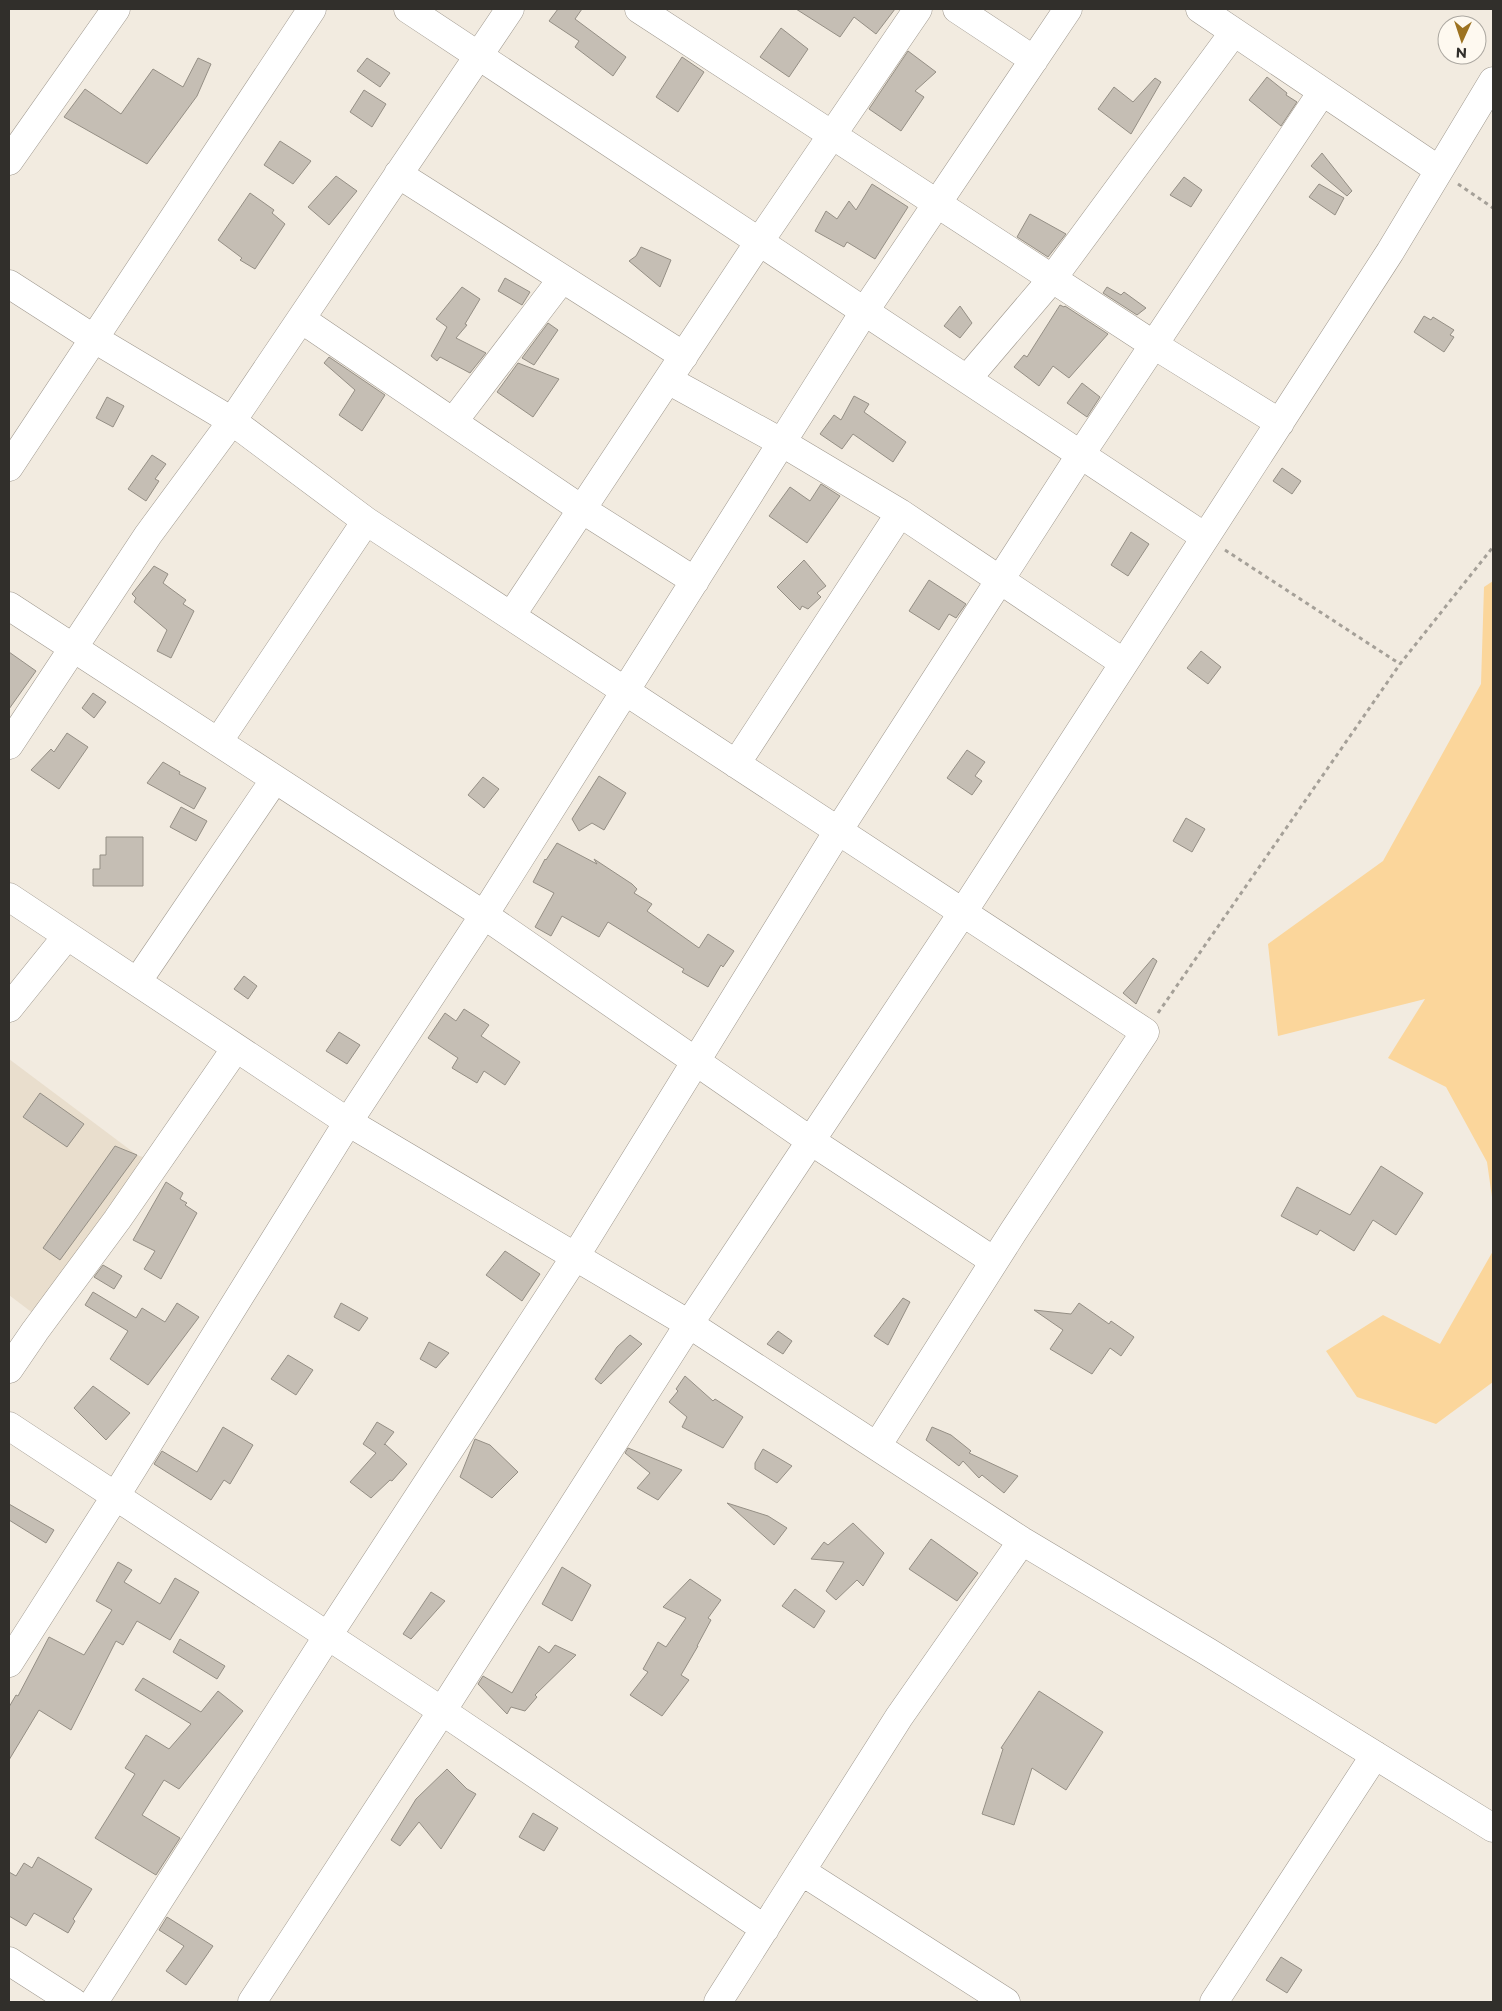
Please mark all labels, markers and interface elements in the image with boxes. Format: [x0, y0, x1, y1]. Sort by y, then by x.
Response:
north arrow [1437, 15, 1487, 65]
text: N [1455, 44, 1467, 62]

